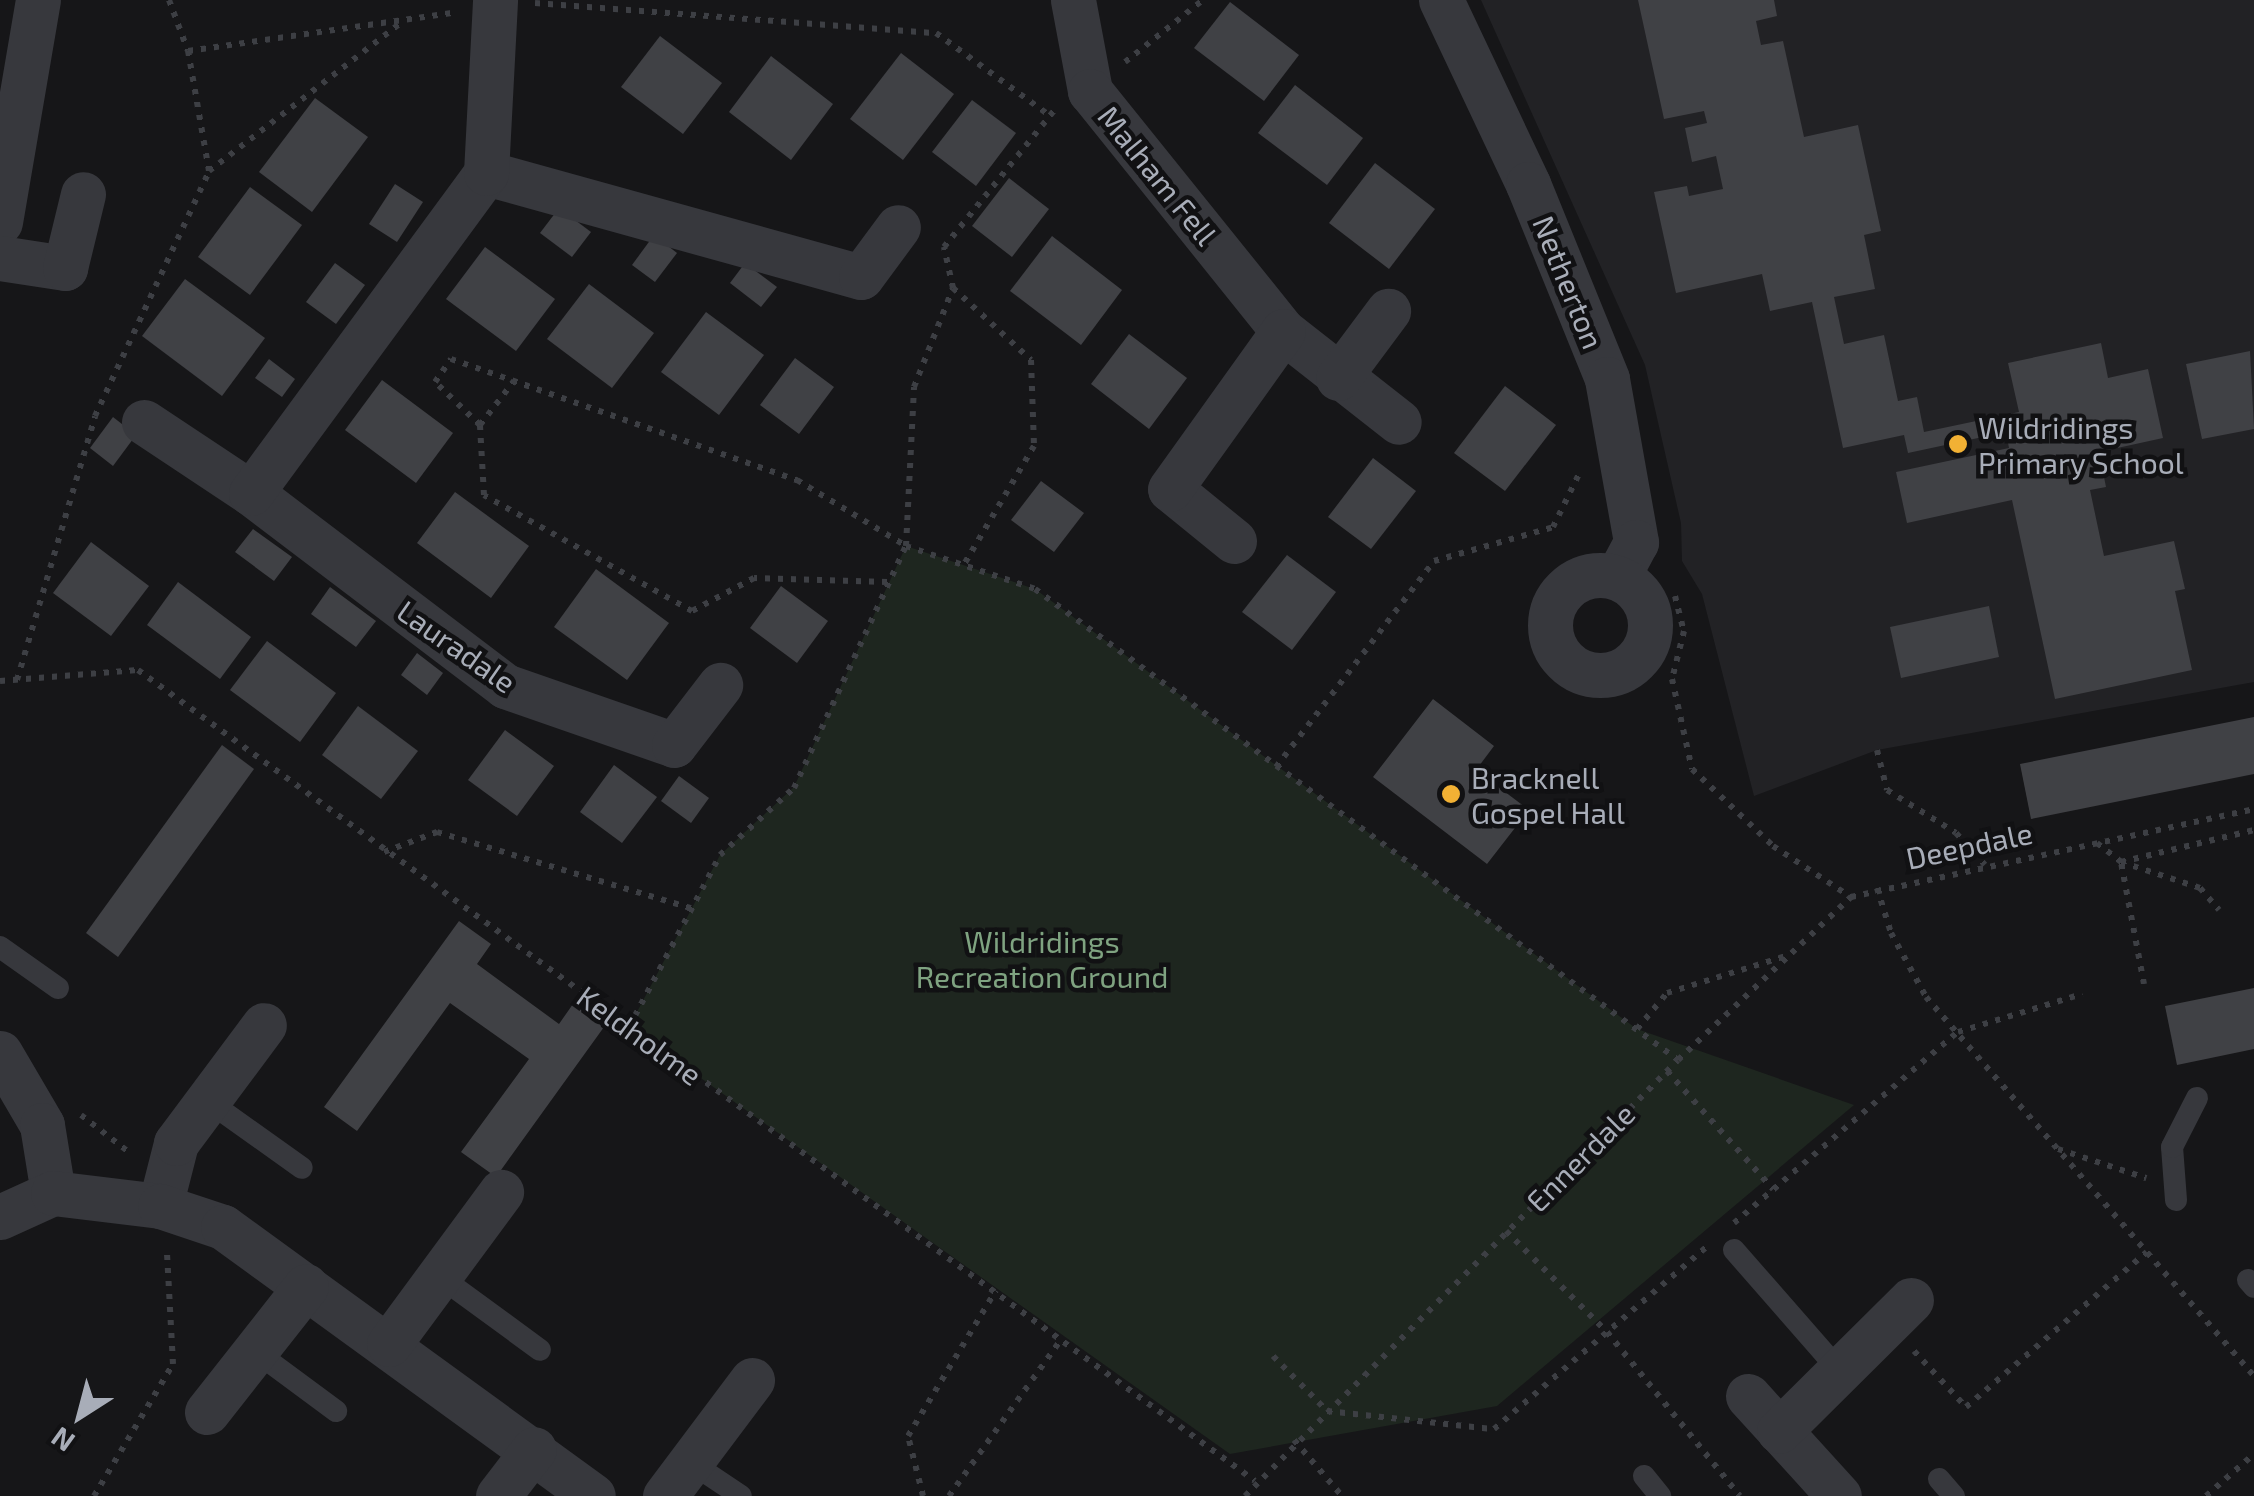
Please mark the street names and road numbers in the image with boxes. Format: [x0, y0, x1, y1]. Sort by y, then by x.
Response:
street label: Malham Fell [1091, 98, 1225, 252]
street label: Netherton [1526, 210, 1612, 354]
street label: Lauradale [391, 592, 523, 700]
street label: Deepdale [1903, 814, 2035, 876]
street label: Keldholme [571, 978, 709, 1092]
street label: Ennerdale [1518, 1095, 1642, 1219]

